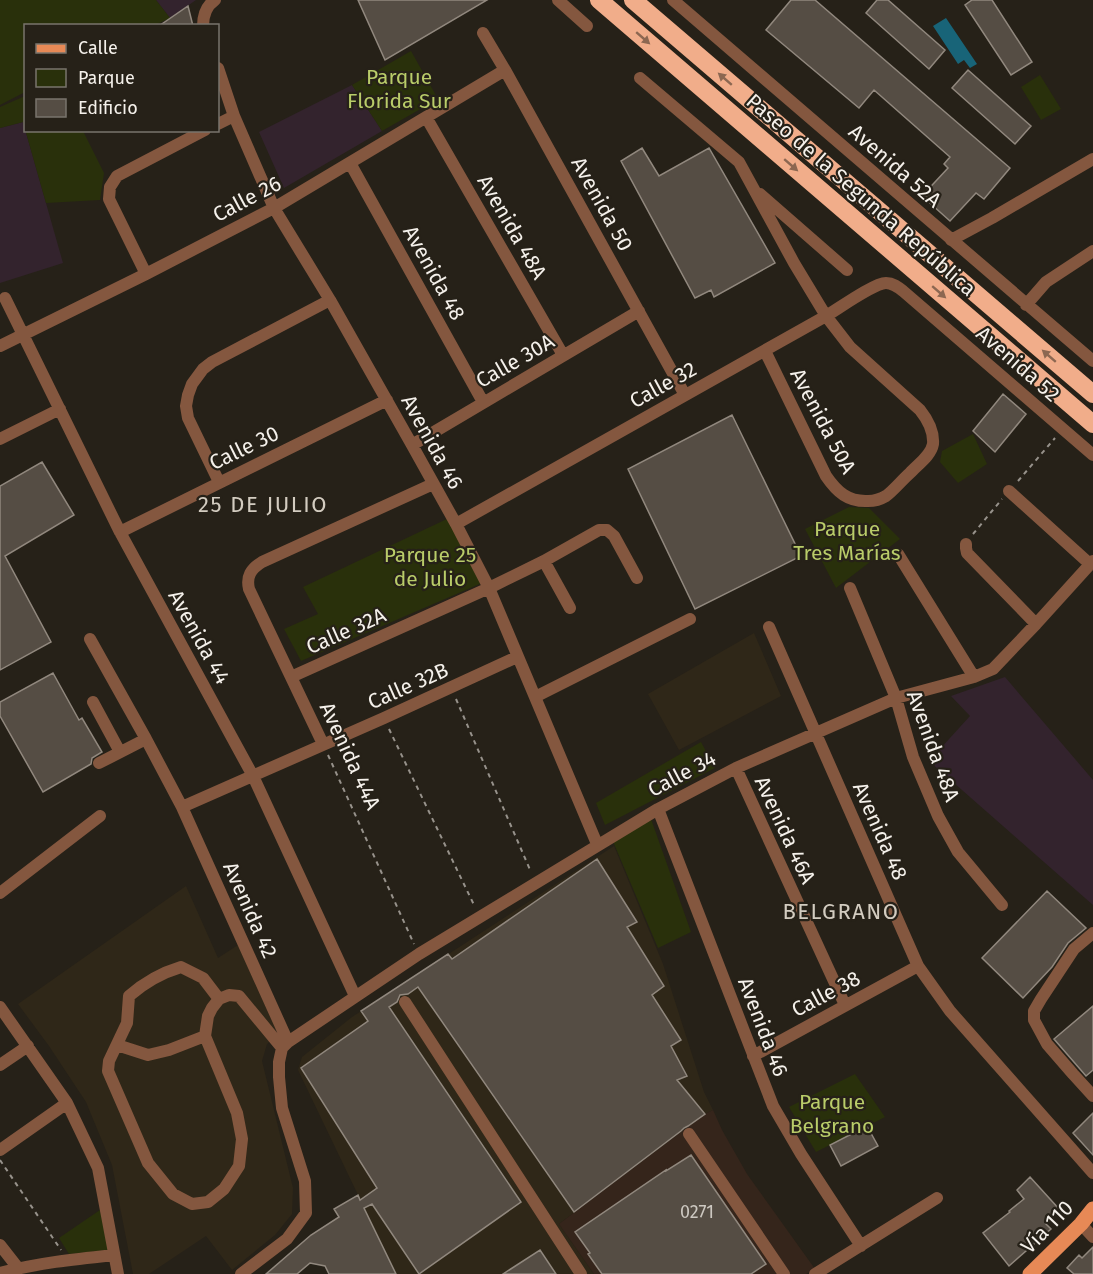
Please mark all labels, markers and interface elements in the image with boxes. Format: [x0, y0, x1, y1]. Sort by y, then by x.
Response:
legend [24, 24, 219, 132]
one-way arrow [635, 31, 650, 44]
text: Calle [78, 37, 118, 59]
park label: Parque Florida Sur [347, 64, 451, 114]
text: Parque [78, 67, 135, 89]
one-way arrow [718, 73, 733, 86]
street label: Paseo de la Segunda República [741, 88, 981, 302]
text: Edificio [78, 97, 138, 119]
street label: Avenida 52A [843, 119, 947, 213]
street label: Avenida 50 [565, 152, 639, 256]
one-way arrow [783, 158, 798, 171]
street label: Calle 26 [208, 170, 286, 228]
street label: Avenida 48A [472, 170, 552, 284]
street label: Avenida 48 [397, 221, 471, 325]
one-way arrow [931, 285, 946, 298]
street label: Avenida 52 [971, 321, 1065, 407]
street label: Calle 30A [471, 328, 559, 394]
one-way arrow [1041, 350, 1057, 363]
street label: Calle 32 [625, 356, 701, 414]
street label: Avenida 50A [784, 364, 862, 478]
street label: Avenida 46 [395, 390, 469, 494]
street label: Calle 30 [205, 420, 283, 476]
district label: 25 DE JULIO [198, 491, 328, 518]
park label: Parque Tres Marías [793, 516, 901, 566]
park label: Parque 25 de Julio [384, 542, 476, 592]
street label: Avenida 44 [162, 585, 236, 689]
street label: Calle 32A [302, 602, 390, 660]
street label: Calle 32B [364, 657, 452, 715]
street label: Avenida 48A [901, 687, 965, 805]
street label: Avenida 44A [314, 698, 386, 814]
street label: Calle 34 [643, 745, 721, 803]
street label: Avenida 46A [749, 772, 821, 888]
street label: Avenida 48 [847, 778, 913, 884]
street label: Avenida 42 [217, 858, 283, 962]
district label: BELGRANO [782, 898, 900, 925]
street label: Calle 38 [787, 965, 865, 1023]
street label: Avenida 46 [732, 974, 794, 1080]
park label: Parque Belgrano [790, 1089, 874, 1139]
street label: Vía 110 [1015, 1195, 1079, 1259]
house number: 0271 [680, 1201, 714, 1223]

